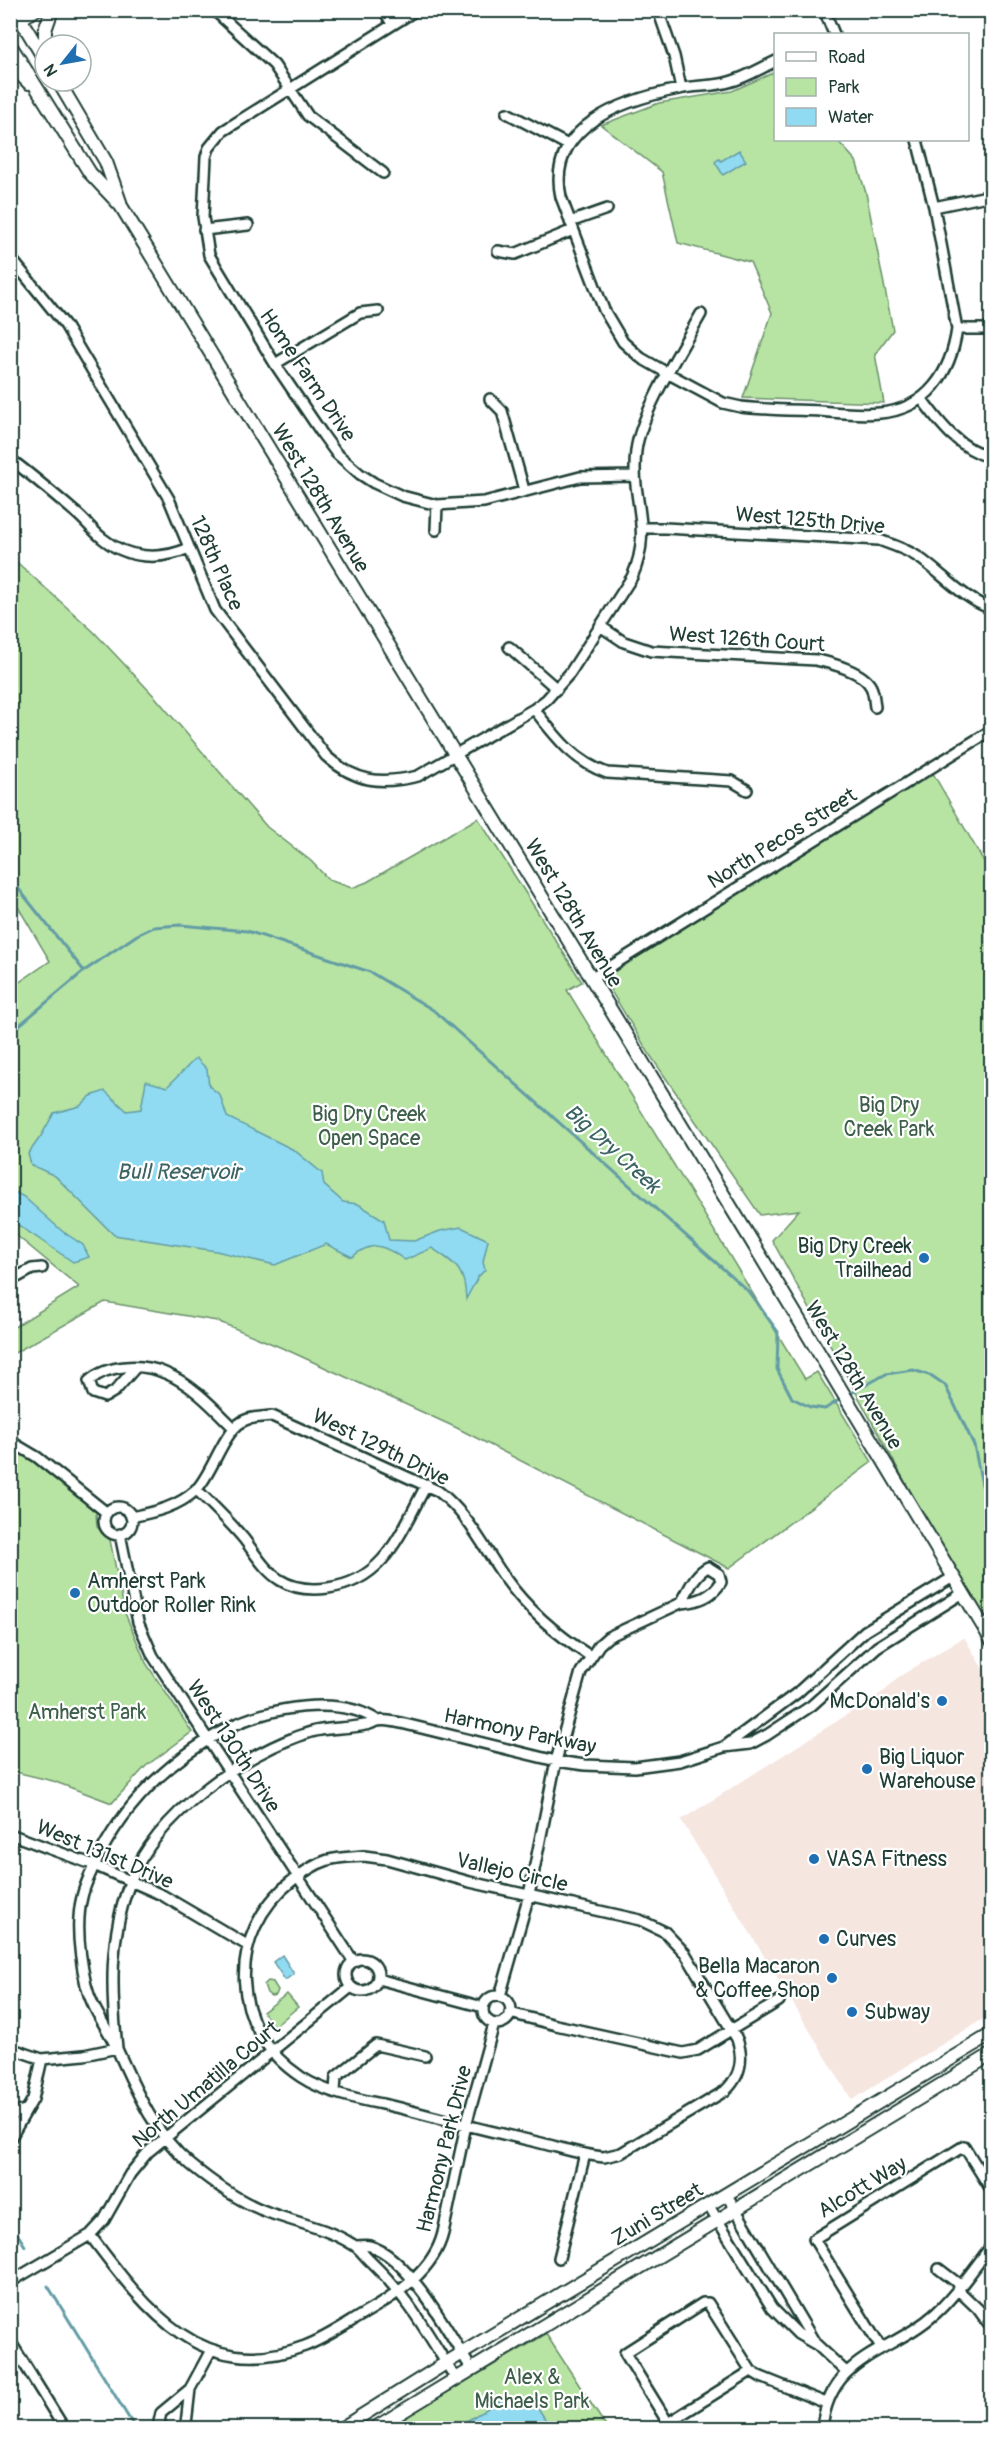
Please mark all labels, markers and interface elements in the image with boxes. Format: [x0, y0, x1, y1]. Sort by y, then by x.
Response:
north arrow [33, 33, 93, 93]
legend [774, 33, 969, 141]
text: Road [828, 46, 865, 69]
text: N [40, 60, 62, 80]
text: Park [828, 76, 860, 99]
text: Water [828, 106, 874, 129]
street label: Home Farm Drive [253, 304, 362, 447]
street label: West 128th Avenue [266, 419, 376, 578]
street label: West 125th Drive [734, 501, 886, 541]
street label: 128th Place [184, 512, 250, 615]
street label: West 126th Court [668, 621, 826, 658]
street label: North Pecos Street [703, 781, 862, 895]
street label: West 128th Avenue [519, 834, 629, 993]
park label: Big Dry Creek Park [844, 1092, 935, 1143]
water label: Big Dry Creek [558, 1098, 668, 1200]
park label: Big Dry Creek Open Space [312, 1101, 426, 1152]
water label: Bull Reservoir [117, 1158, 244, 1186]
place label: Big Dry Creek Trailhead [798, 1233, 912, 1284]
marker: Big Dry Creek Trailhead [917, 1251, 931, 1265]
street label: West 128th Avenue [799, 1296, 909, 1455]
street label: West 129th Drive [308, 1403, 454, 1493]
place label: Amherst Park Outdoor Roller Rink [87, 1568, 256, 1619]
marker: Amherst Park Outdoor Roller Rink [68, 1586, 82, 1600]
street label: West 130th Drive [181, 1675, 287, 1818]
place label: McDonald's [829, 1688, 931, 1715]
marker: McDonald's [935, 1694, 949, 1708]
park label: Amherst Park [28, 1699, 147, 1726]
street label: Harmony Parkway [441, 1702, 599, 1761]
place label: Big Liquor Warehouse [879, 1744, 976, 1795]
marker: Big Liquor Warehouse [860, 1762, 874, 1776]
street label: West 131st Drive [32, 1813, 178, 1896]
place label: VASA Fitness [826, 1846, 947, 1873]
street label: Vallejo Circle [454, 1847, 571, 1899]
marker: VASA Fitness [807, 1852, 821, 1866]
place label: Curves [836, 1926, 897, 1953]
marker: Curves [817, 1932, 831, 1946]
place label: Bella Macaron & Coffee Shop [696, 1953, 820, 2004]
marker: Bella Macaron & Coffee Shop [825, 1971, 839, 1985]
place label: Subway [864, 1999, 930, 2026]
marker: Subway [845, 2005, 859, 2019]
street label: North Umatilla Court [127, 2014, 286, 2154]
street label: Harmony Park Drive [411, 2062, 478, 2236]
street label: Alcott Way [813, 2150, 912, 2224]
street label: Zuni Street [607, 2176, 708, 2252]
park label: Alex & Michaels Park [474, 2364, 590, 2415]

